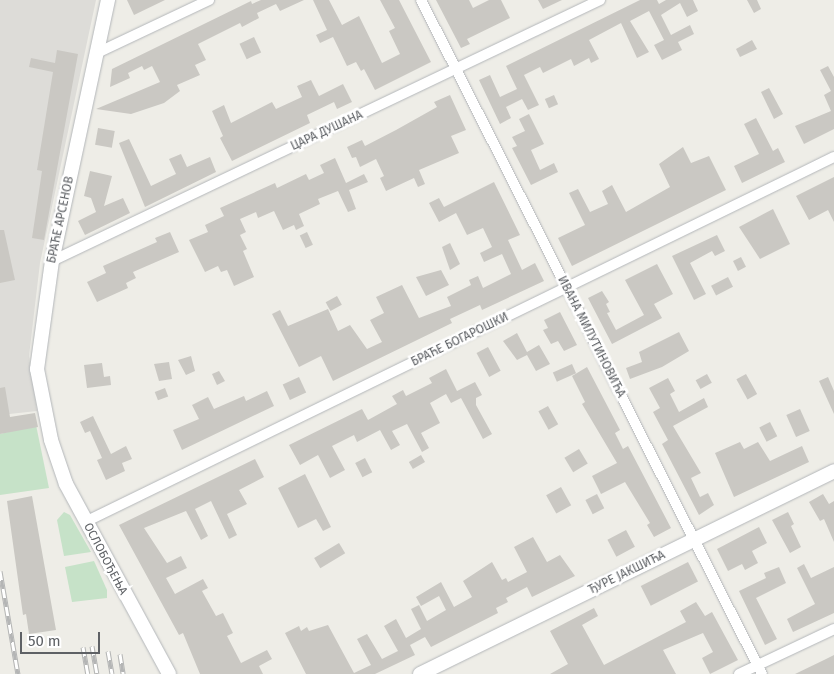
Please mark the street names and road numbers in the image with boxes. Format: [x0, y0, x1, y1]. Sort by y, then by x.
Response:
street label: ЦАРА ДУШАНА [289, 108, 365, 154]
street label: БРАЋЕ АРСЕНОВ [45, 175, 77, 265]
street label: ИВАНА МИЛУТИНОВИЋА [554, 274, 628, 400]
street label: БРАЋЕ БОГАРОШКИ [409, 310, 511, 370]
street label: ОСЛОБОЂЕЊА [80, 521, 130, 597]
street label: ЂУРЕ ЈАКШИЋА [586, 548, 668, 598]

